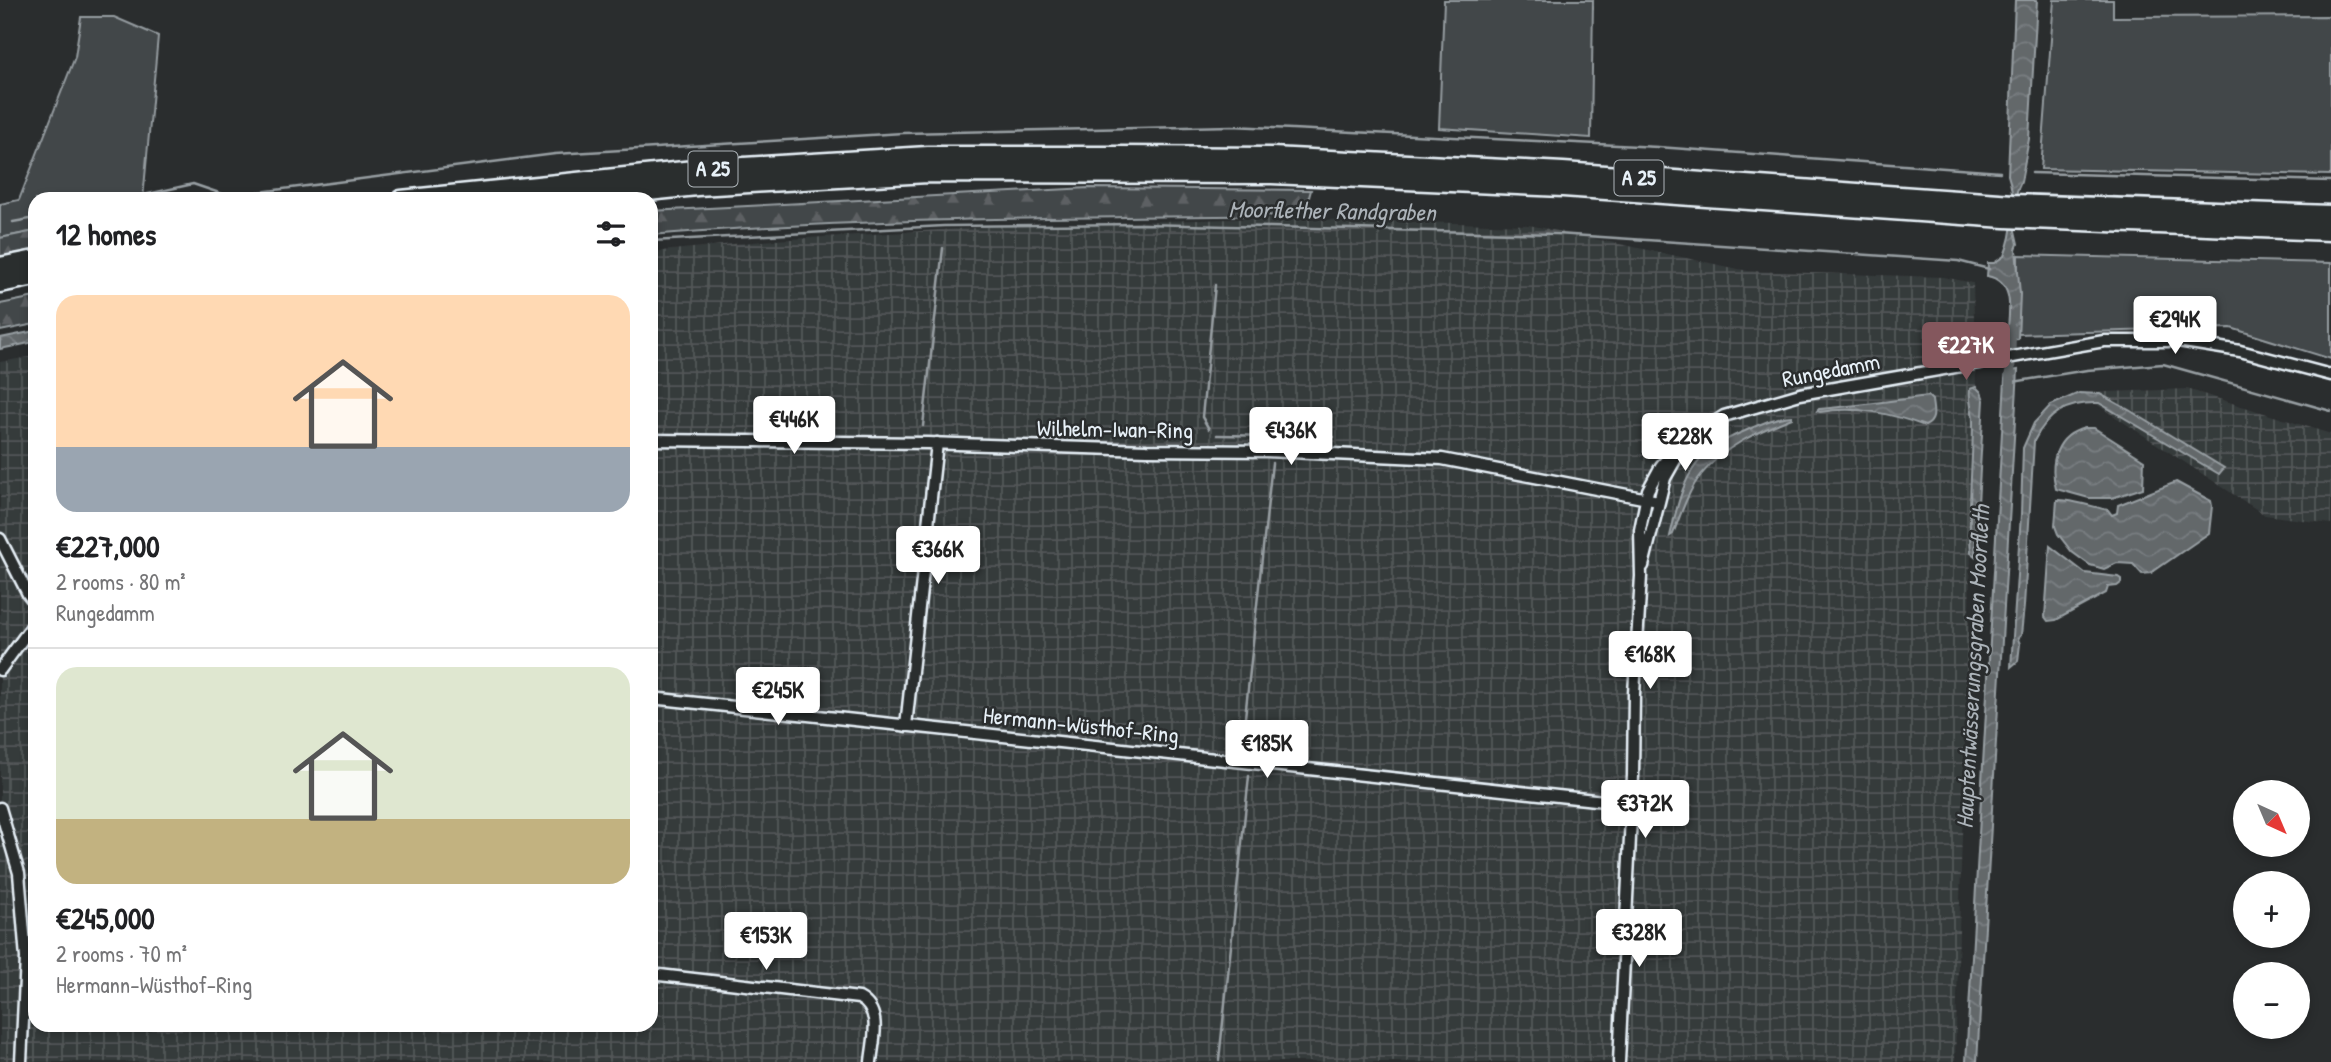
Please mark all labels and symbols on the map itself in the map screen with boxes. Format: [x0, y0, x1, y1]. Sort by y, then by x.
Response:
road number: A 25 [688, 152, 738, 186]
road number: A 25 [1614, 160, 1664, 196]
water label: Moorflether Randgraben [1228, 192, 1438, 229]
pin: €294K [2126, 296, 2224, 356]
pin: €227K [1917, 322, 2015, 382]
street label: Rungedamm [1780, 345, 1882, 394]
pin: €446K [745, 396, 843, 456]
pin: €436K [1242, 407, 1340, 467]
street label: Wilhelm-Iwan-Ring [1037, 412, 1193, 445]
pin: €228K [1636, 414, 1734, 473]
water label: Hauptentwässerungsgraben Moorfleth [1948, 503, 1998, 829]
pin: €366K [889, 526, 987, 586]
pin: €168K [1601, 632, 1699, 691]
pin: €245K [729, 668, 827, 727]
street label: Hermann-Wüsthof-Ring [982, 699, 1180, 750]
pin: €185K [1218, 720, 1316, 780]
pin: €372K [1596, 780, 1694, 840]
north arrow [2233, 780, 2310, 858]
pin: €328K [1590, 909, 1688, 969]
pin: €153K [717, 912, 815, 972]

